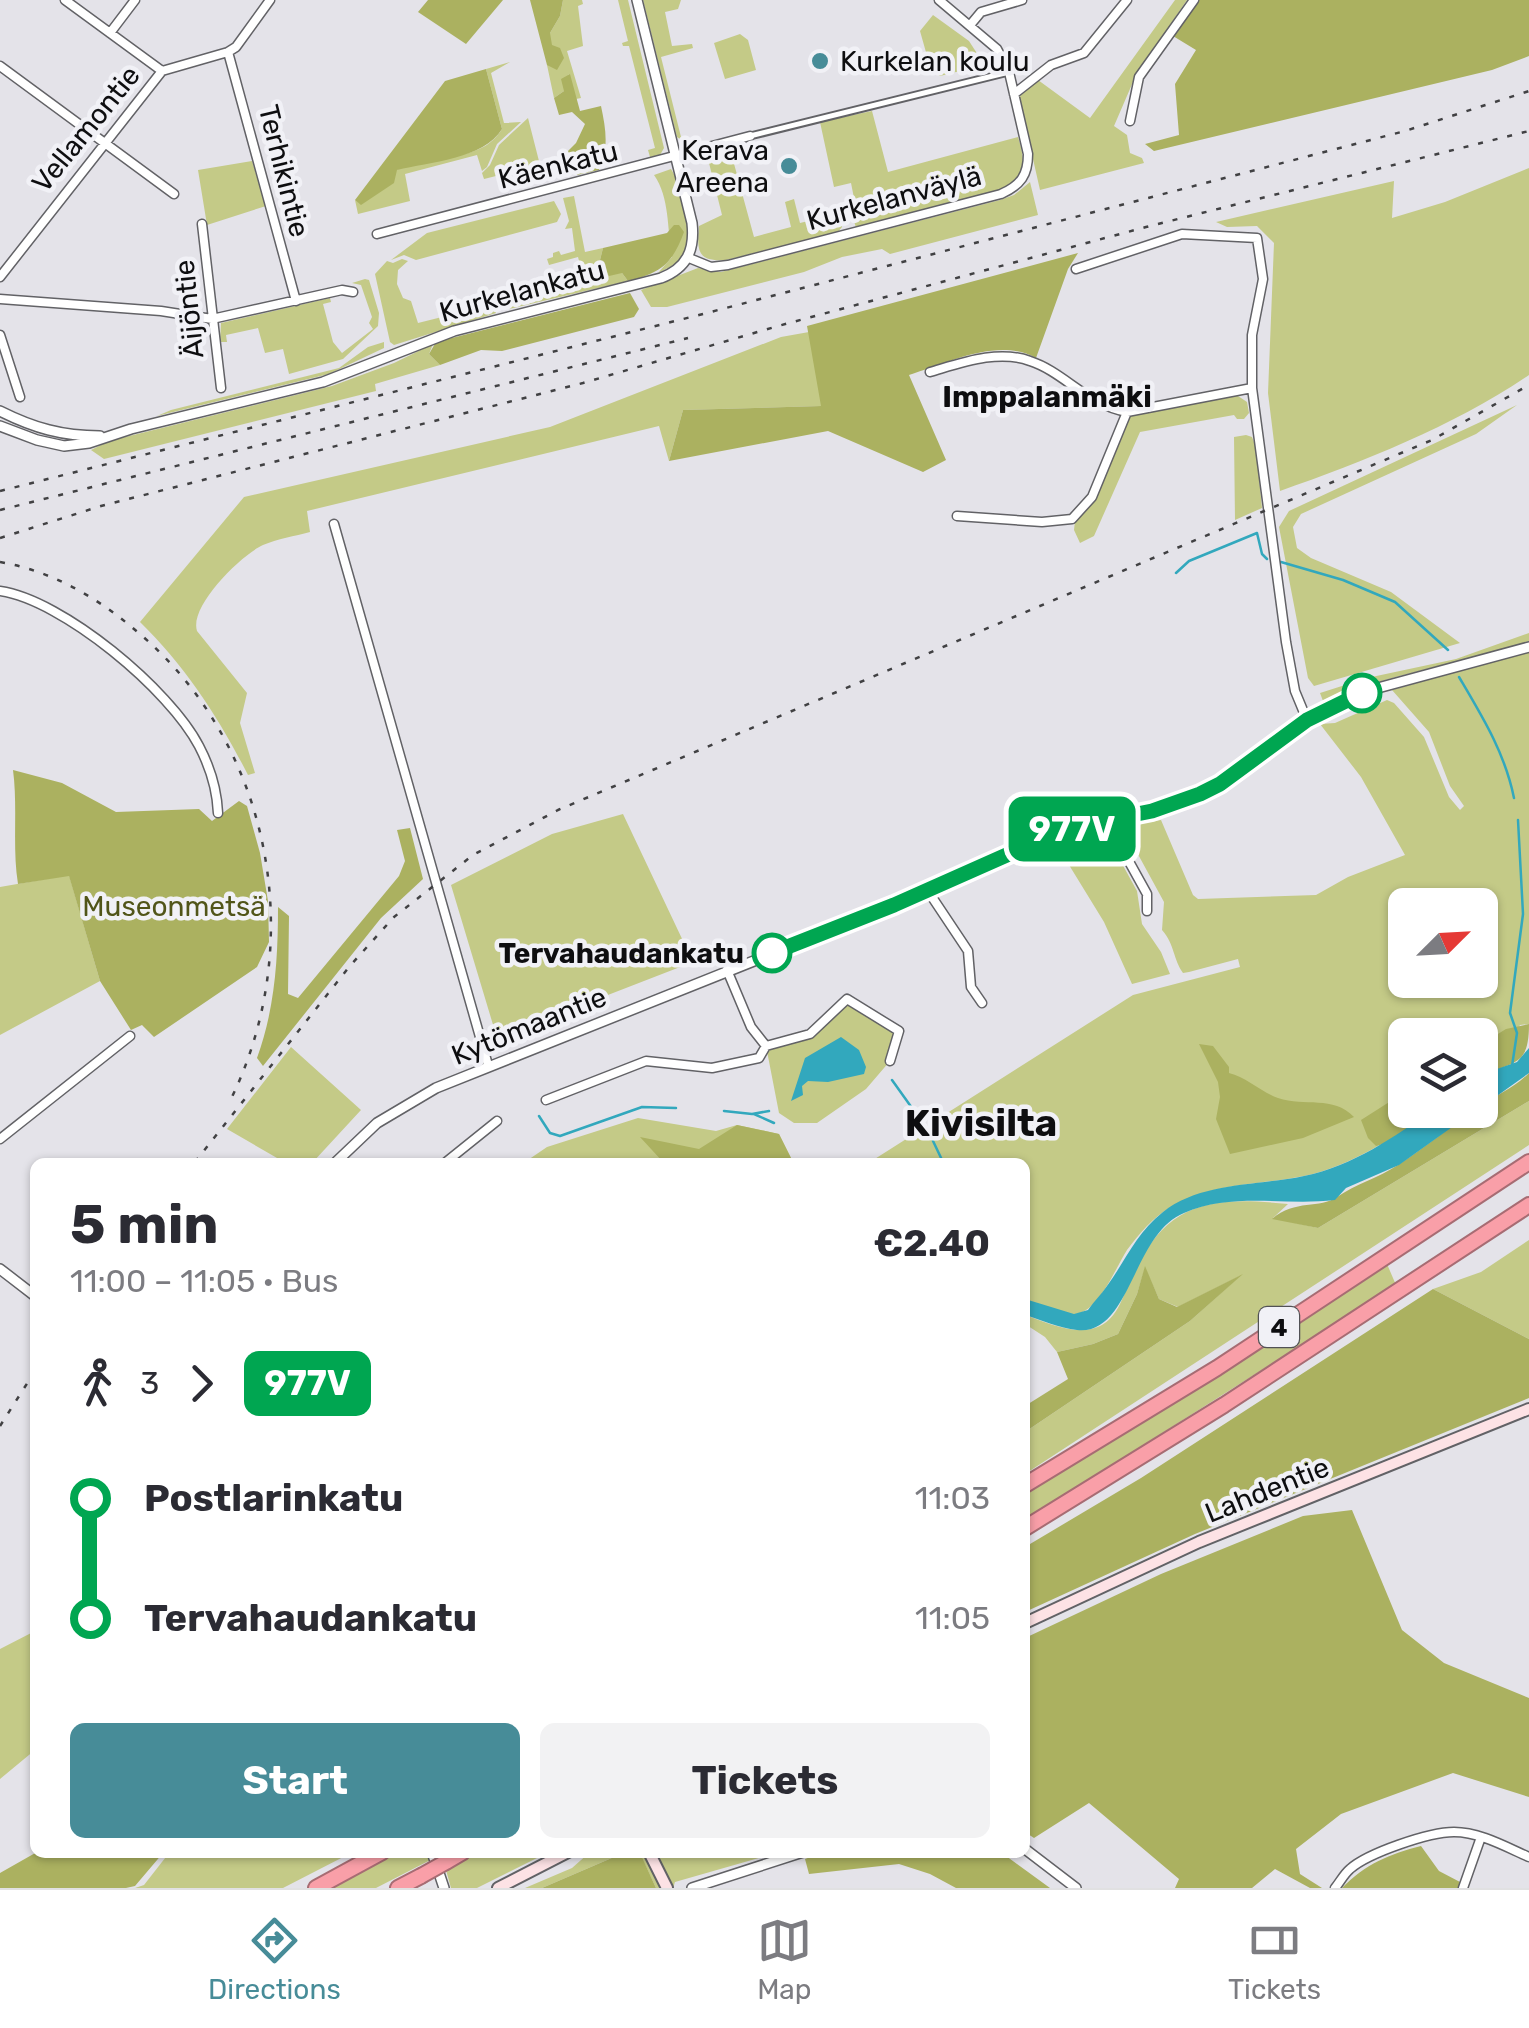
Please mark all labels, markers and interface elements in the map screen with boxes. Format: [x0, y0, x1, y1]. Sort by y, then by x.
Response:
place label: Kurkelan koulu [840, 45, 1030, 78]
marker: Kurkelan koulu [809, 50, 831, 72]
street label: Vellamontie [25, 59, 147, 199]
street label: Terhikintie [252, 101, 316, 241]
street label: Käenkatu [495, 134, 621, 196]
place label: Kerava Areena [676, 134, 769, 199]
marker: Kerava Areena [778, 155, 800, 177]
street label: Kurkelanväylä [803, 159, 985, 237]
street label: Kurkelankatu [436, 253, 608, 329]
street label: Äijöntie [167, 258, 211, 360]
district label: Imppalanmäki [942, 379, 1152, 415]
unlabelled marker [1343, 674, 1381, 712]
line badge: 977V [1002, 796, 1142, 862]
text: 977V [1029, 808, 1115, 850]
north arrow [1388, 888, 1498, 998]
map controls [1388, 888, 1498, 1128]
park label: Museonmetsä [82, 890, 266, 923]
marker: Tervahaudankatu [753, 934, 791, 972]
place label: Tervahaudankatu [499, 937, 744, 970]
street label: Kytömaantie [447, 980, 611, 1072]
button: layers [1388, 1018, 1498, 1128]
district label: Kivisilta [905, 1100, 1057, 1146]
text: 5 min [70, 1192, 219, 1257]
text: €2.40 [873, 1220, 990, 1266]
text: 11:00 – 11:05 · Bus [70, 1262, 338, 1300]
road number: 4 [1259, 1307, 1299, 1347]
icon: walk [70, 1356, 125, 1411]
icon: forward [174, 1356, 229, 1411]
text: 977V [264, 1362, 351, 1404]
text: 3 [140, 1364, 159, 1402]
street label: Lahdentie [1200, 1450, 1334, 1530]
text: Postlarinkatu [144, 1475, 403, 1521]
text: 11:03 [915, 1479, 990, 1517]
text: Tervahaudankatu [144, 1595, 477, 1641]
text: 11:05 [915, 1599, 990, 1637]
button: Start [70, 1723, 520, 1838]
button: Tickets [540, 1723, 990, 1838]
tab: Directions [208, 1913, 341, 2006]
tab: Map [757, 1913, 812, 2006]
tab: Tickets [1228, 1913, 1321, 2006]

